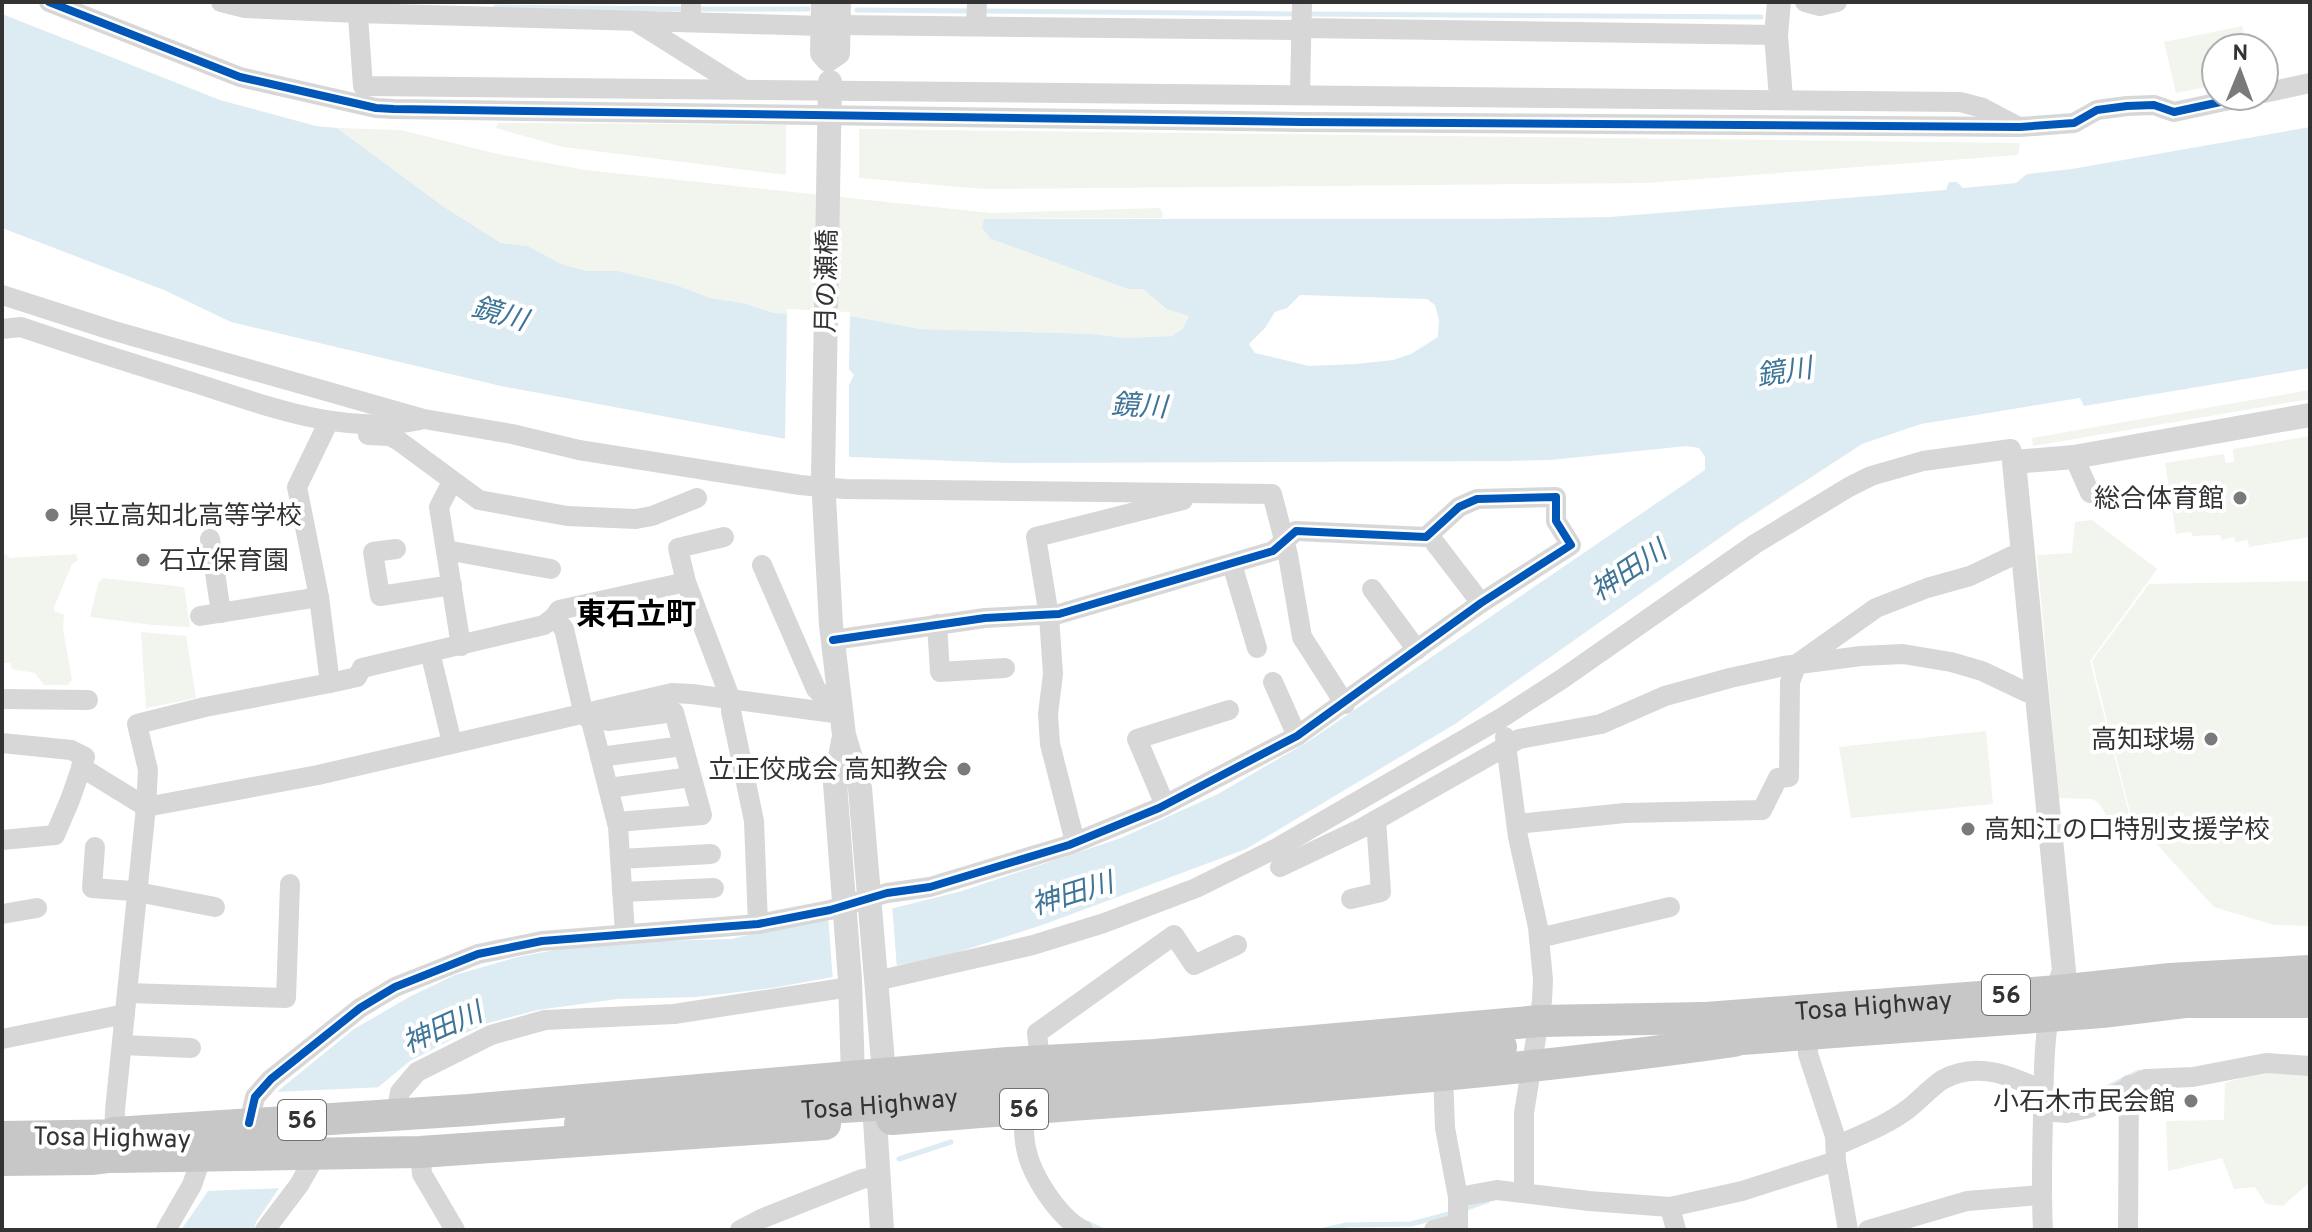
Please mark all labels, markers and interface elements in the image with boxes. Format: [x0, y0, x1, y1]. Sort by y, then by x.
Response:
north arrow [2200, 32, 2280, 112]
text: N [2232, 41, 2248, 68]
street label: 月の瀬橋 [811, 229, 846, 333]
water label: 鏡川 [467, 291, 534, 342]
water label: 鏡川 [1754, 351, 1818, 396]
water label: 鏡川 [1110, 389, 1171, 428]
place label: 総合体育館 [2094, 484, 2224, 517]
marker: 総合体育館 [2231, 489, 2249, 507]
place label: 県立高知北高等学校 [68, 501, 302, 534]
marker: 県立高知北高等学校 [43, 506, 61, 524]
water label: 神田川 [1585, 532, 1677, 611]
place label: 石立保育園 [159, 546, 289, 579]
marker: 石立保育園 [134, 551, 152, 569]
district label: 東石立町 [576, 598, 696, 635]
place label: 高知球場 [2091, 725, 2195, 758]
marker: 高知球場 [2202, 730, 2220, 748]
place label: 立正佼成会 高知教会 [708, 755, 948, 788]
marker: 立正佼成会 高知教会 [955, 760, 973, 778]
place label: 高知江の口特別支援学校 [1984, 815, 2270, 848]
marker: 高知江の口特別支援学校 [1959, 820, 1977, 838]
water label: 神田川 [1027, 866, 1121, 925]
road number: 56 [1982, 975, 2030, 1015]
street label: Tosa Highway [1793, 985, 1954, 1030]
water label: 神田川 [398, 995, 492, 1063]
street label: Tosa Highway [799, 1083, 960, 1129]
place label: 小石木市民会館 [1993, 1087, 2175, 1120]
road number: 56 [1000, 1089, 1048, 1129]
marker: 小石木市民会館 [2182, 1092, 2200, 1110]
road number: 56 [278, 1100, 326, 1140]
street label: Tosa Highway [33, 1122, 191, 1157]

